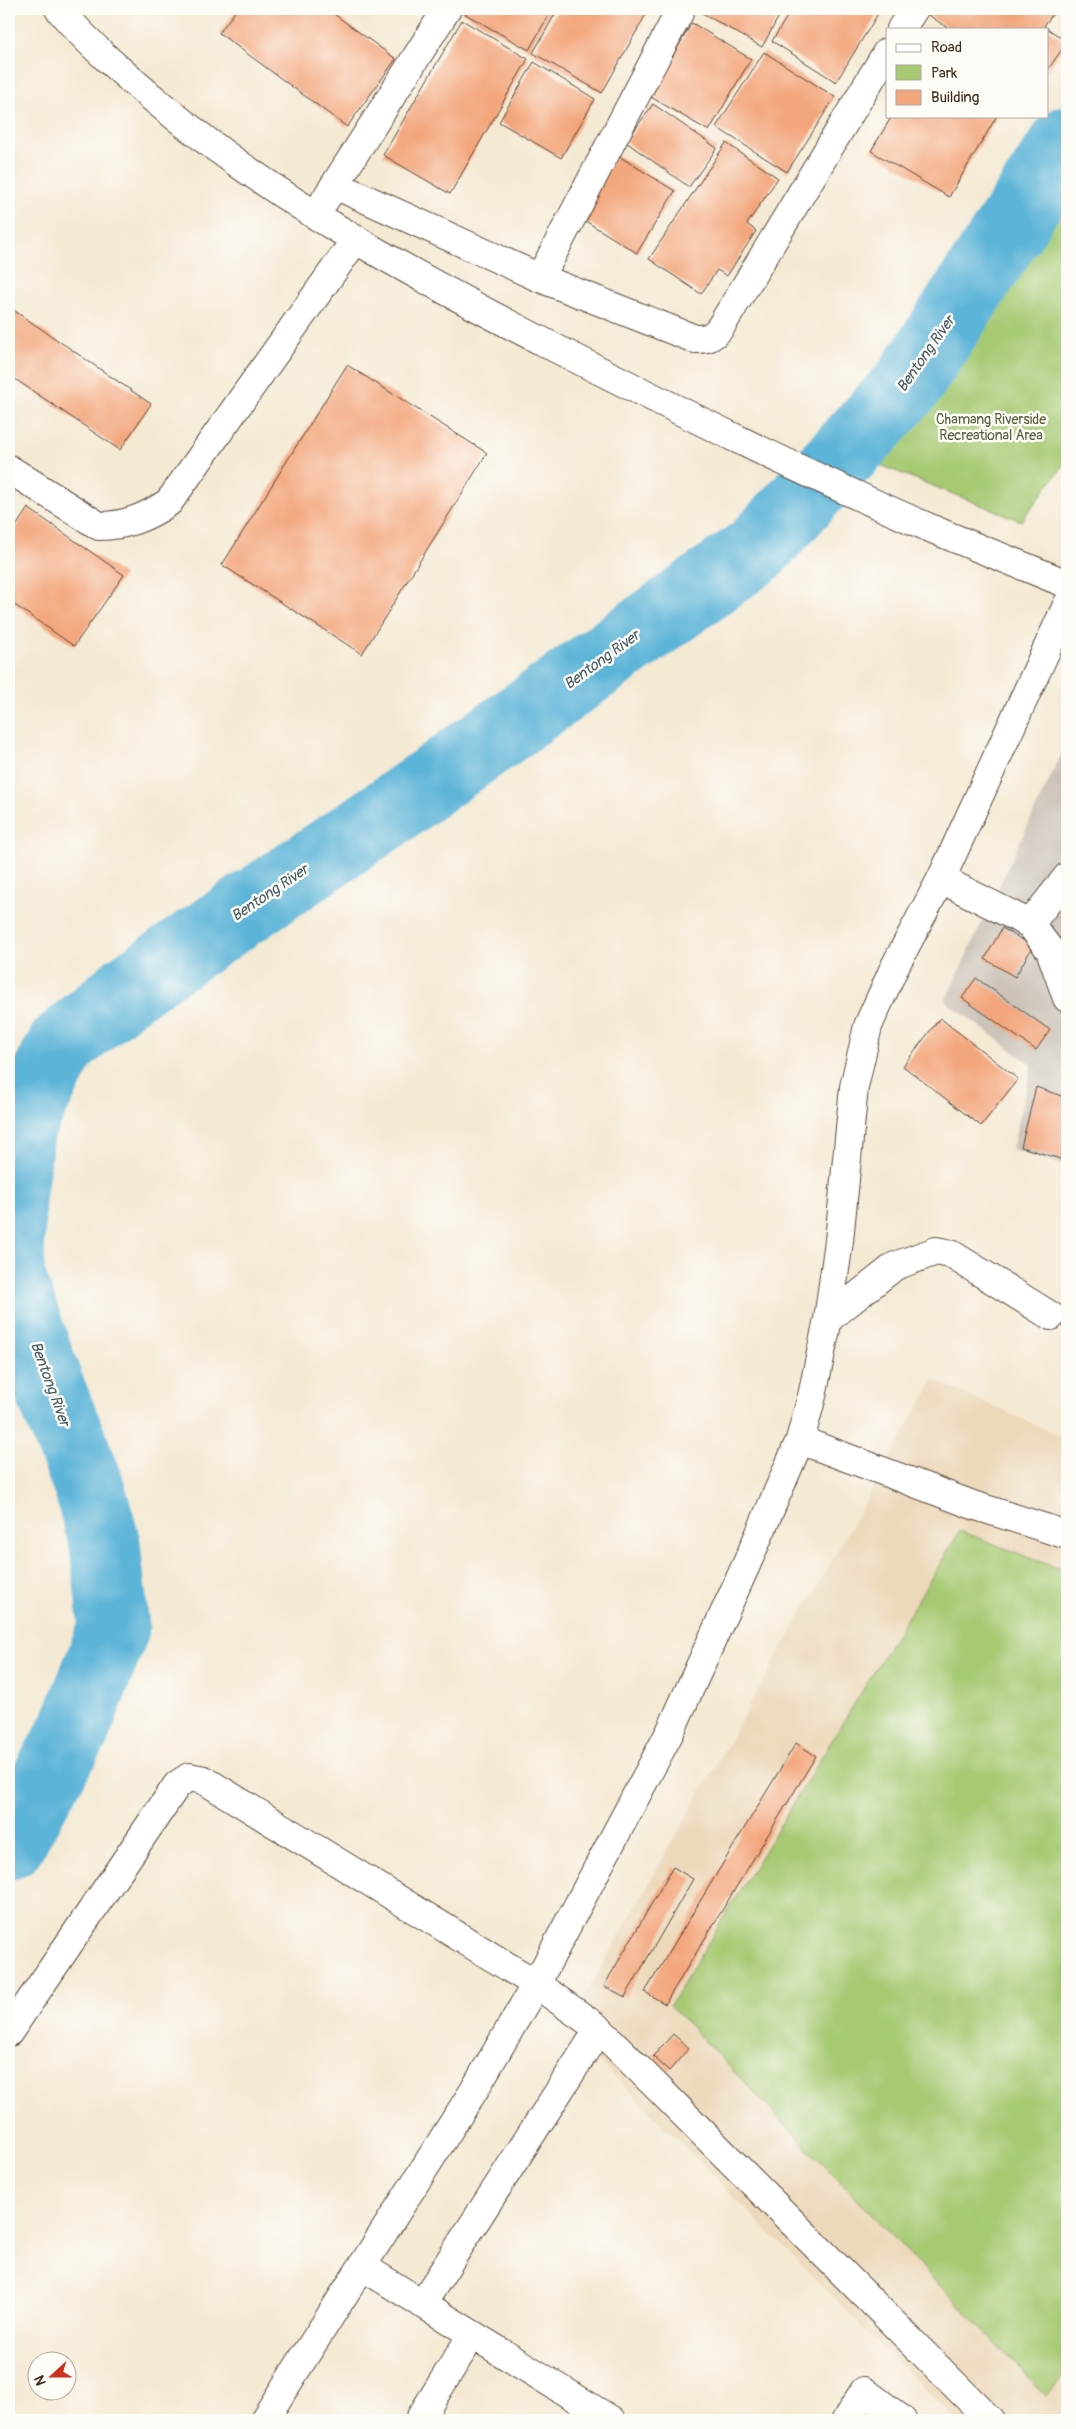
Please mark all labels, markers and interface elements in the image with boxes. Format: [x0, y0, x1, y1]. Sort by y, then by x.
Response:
legend [886, 28, 1048, 118]
text: Road [931, 38, 962, 57]
text: Park [931, 64, 958, 83]
text: Building [931, 88, 979, 107]
water label: Bentong River [893, 311, 960, 396]
park label: Chamang Riverside Recreational Area [936, 411, 1046, 444]
water label: Bentong River [561, 625, 645, 694]
water label: Bentong River [228, 859, 313, 926]
water label: Bentong River [26, 1339, 75, 1430]
north arrow [28, 2352, 78, 2402]
text: N [31, 2373, 50, 2388]

